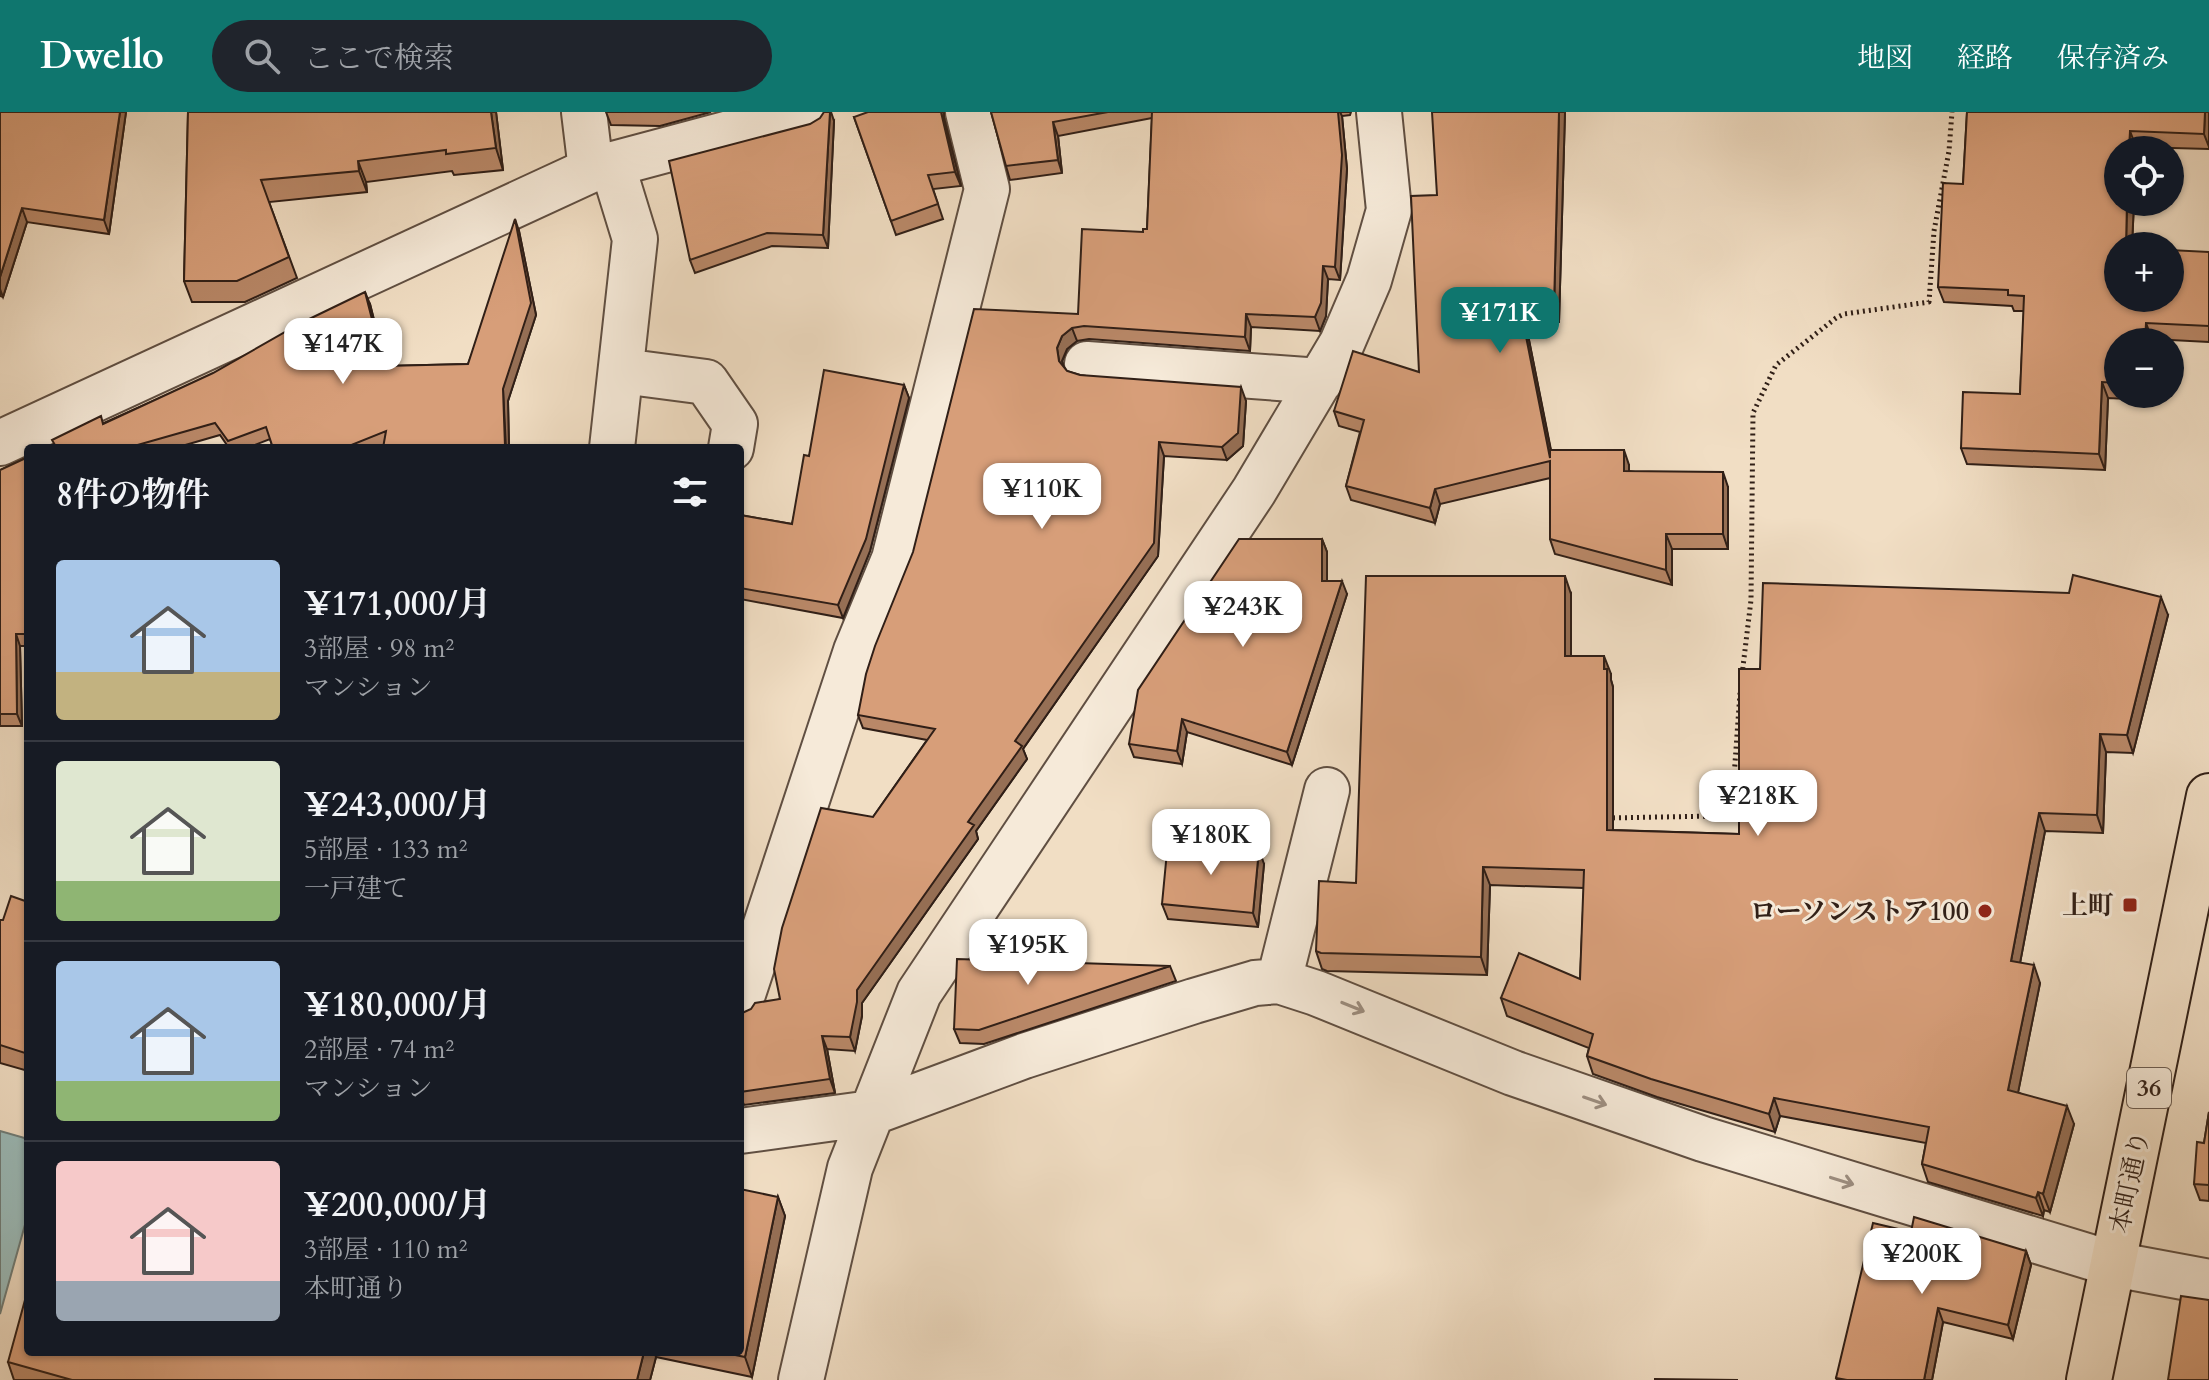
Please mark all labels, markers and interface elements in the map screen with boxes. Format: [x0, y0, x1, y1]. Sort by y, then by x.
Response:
search box [212, 20, 772, 92]
text: Dwello [40, 30, 164, 82]
icon: search [240, 34, 284, 78]
text: ここで検索 [304, 38, 454, 79]
text: 地図 [1857, 39, 1913, 77]
text: 経路 [1957, 39, 2013, 77]
text: 保存済み [2057, 39, 2169, 77]
map controls [2104, 136, 2184, 408]
button: locate [2104, 136, 2184, 216]
button: + [2104, 232, 2184, 312]
pin: ¥171K [1444, 287, 1556, 355]
text: ¥171K [1459, 295, 1541, 330]
pin: ¥147K [287, 318, 399, 386]
text: ¥147K [302, 326, 384, 361]
button: − [2104, 328, 2184, 408]
pin: ¥110K [986, 463, 1098, 531]
icon: filters [668, 470, 712, 514]
text: ¥110K [1001, 471, 1083, 506]
text: 8件の物件 [56, 472, 209, 518]
text: ¥171,000/月 [304, 581, 492, 627]
pin: ¥243K [1187, 581, 1299, 649]
text: ¥243K [1202, 589, 1284, 624]
icon: home [120, 592, 216, 688]
text: 3部屋 · 98 m² [304, 631, 454, 666]
text: マンション [304, 670, 433, 705]
pin: ¥218K [1702, 770, 1814, 838]
text: ¥218K [1717, 778, 1799, 813]
text: ¥243,000/月 [304, 782, 492, 828]
icon: home [120, 793, 216, 889]
pin: ¥180K [1155, 809, 1267, 877]
text: ¥180K [1170, 817, 1252, 852]
text: 5部屋 · 133 m² [304, 832, 468, 867]
text: 一戸建て [304, 871, 408, 906]
place label: 上町 [2062, 888, 2114, 923]
place label: ローソンストア100 [1750, 894, 1969, 929]
marker: 上町 [2121, 896, 2139, 914]
marker: ローソンストア100 [1976, 902, 1994, 920]
pin: ¥195K [972, 919, 1084, 987]
text: ¥195K [987, 927, 1069, 962]
text: ¥180,000/月 [304, 982, 492, 1028]
icon: home [120, 993, 216, 1089]
one-way arrow [1340, 1001, 1365, 1016]
text: 2部屋 · 74 m² [304, 1032, 454, 1067]
road number: 36 [2127, 1068, 2171, 1108]
text: マンション [304, 1071, 433, 1106]
one-way arrow [1582, 1095, 1607, 1110]
street label: 本町通り [2102, 1127, 2158, 1237]
one-way arrow [1829, 1174, 1855, 1189]
text: ¥200,000/月 [304, 1182, 492, 1228]
icon: home [120, 1193, 216, 1289]
pin: ¥200K [1866, 1228, 1978, 1296]
text: 3部屋 · 110 m² [304, 1232, 468, 1267]
text: ¥200K [1881, 1236, 1963, 1271]
text: 本町通り [304, 1271, 408, 1306]

